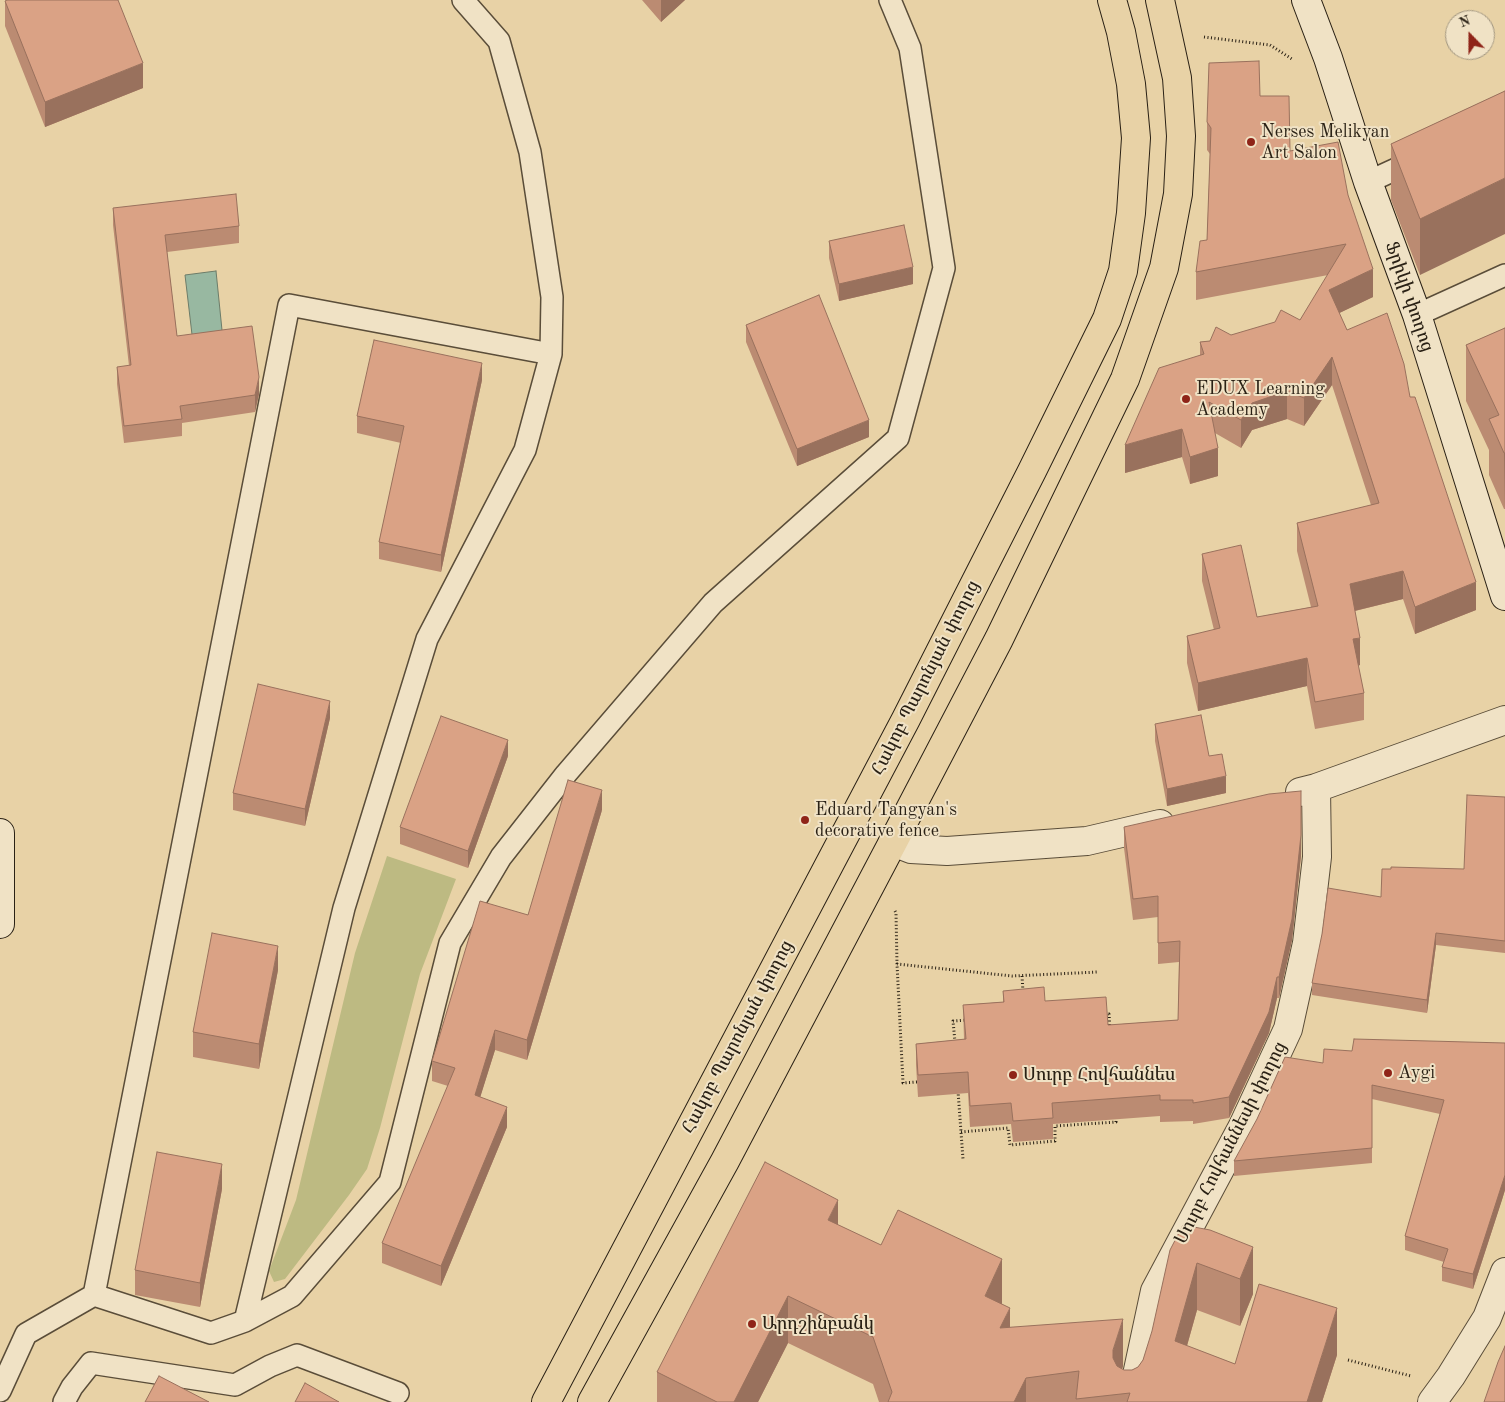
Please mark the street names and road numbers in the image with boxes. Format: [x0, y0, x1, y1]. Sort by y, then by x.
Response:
street label: Ֆրիկի փողոց [1380, 239, 1438, 355]
street label: Հակոբ Պարոնյան փողոց [867, 577, 985, 779]
street label: Հակոբ Պարոնյան փողոց [678, 937, 798, 1137]
street label: Սուրբ Հովհաննեսի փողոց [1170, 1038, 1292, 1248]

